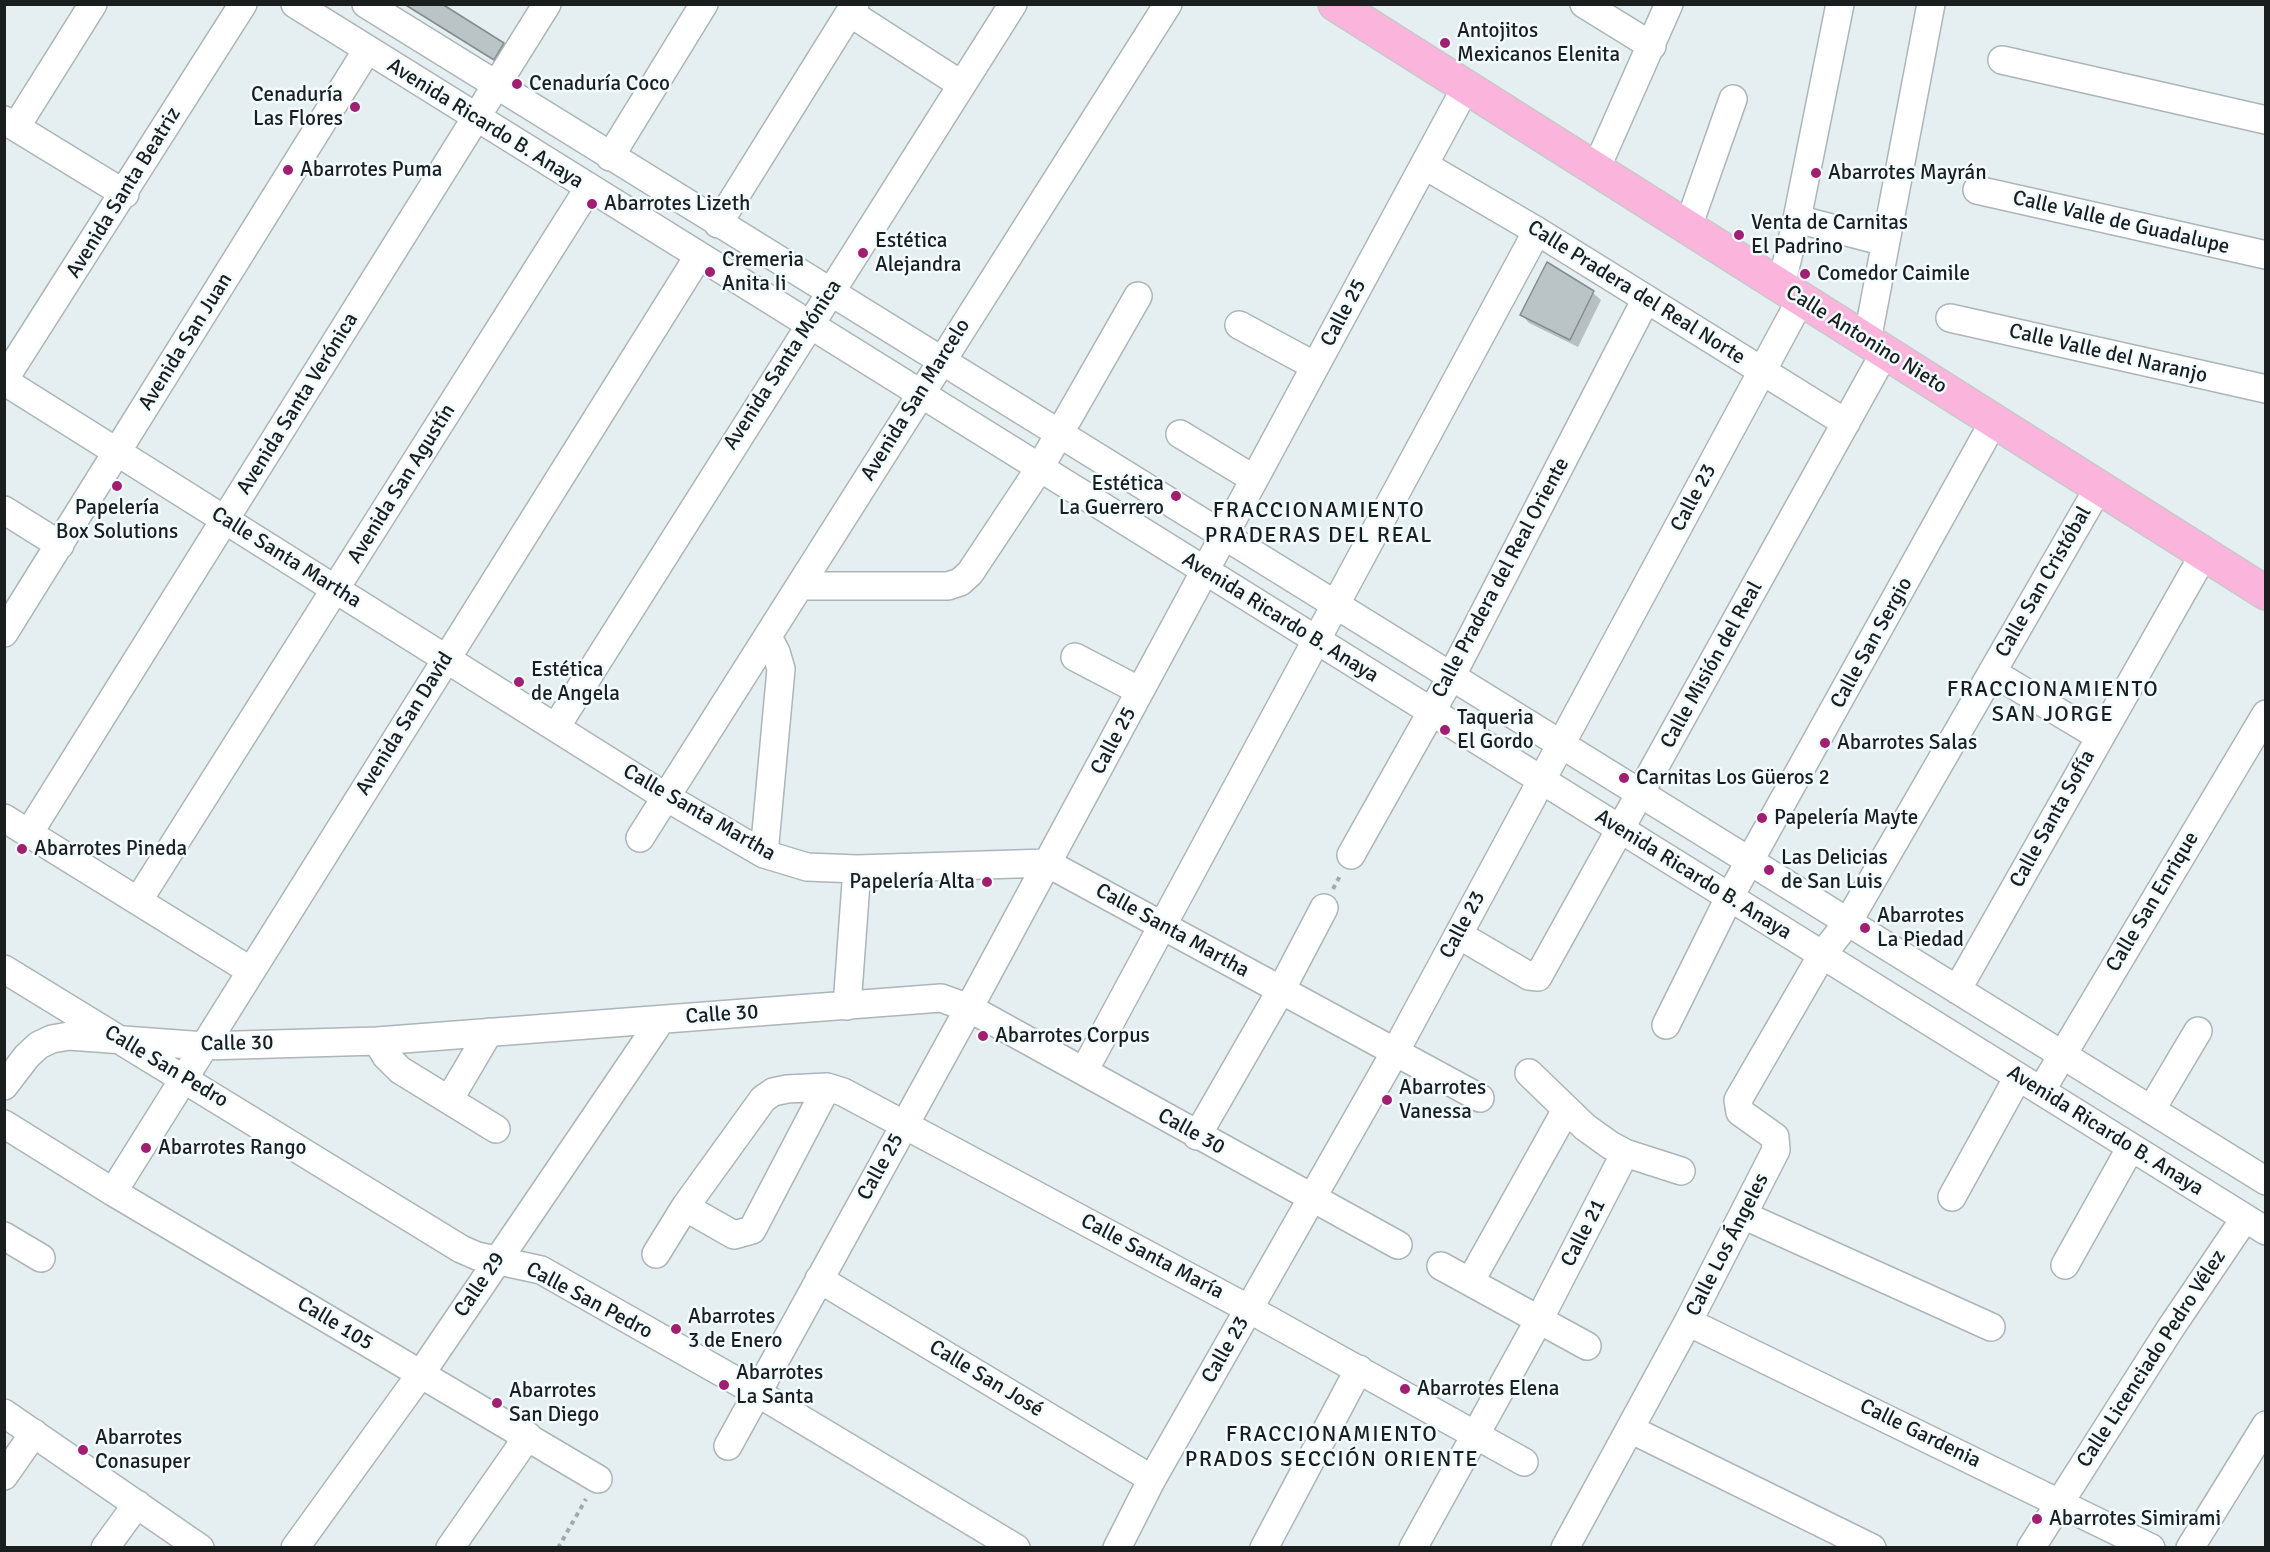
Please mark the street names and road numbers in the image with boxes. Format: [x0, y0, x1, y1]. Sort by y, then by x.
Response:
street label: Avenida Ricardo B. Anaya [382, 53, 588, 195]
street label: Avenida Santa Beatriz [61, 103, 187, 283]
street label: Calle Valle de Guadalupe [2010, 186, 2232, 260]
street label: Calle Pradera del Real Norte [1522, 216, 1750, 370]
street label: Avenida San Juan [134, 269, 238, 415]
street label: Avenida Santa Mónica [719, 275, 847, 455]
street label: Calle 25 [1316, 275, 1372, 351]
street label: Calle Antonino Nieto [1781, 280, 1951, 400]
street label: Avenida Santa Verónica [232, 308, 364, 500]
street label: Avenida San Marcelo [856, 314, 976, 486]
street label: Calle Valle del Naranjo [2006, 319, 2210, 389]
street label: Avenida San Agustín [343, 400, 461, 568]
street label: Calle Pradera del Real Oriente [1427, 454, 1575, 702]
street label: Calle 23 [1666, 460, 1722, 536]
street label: Calle Santa Martha [206, 502, 366, 614]
street label: Calle San Cristóbal [1991, 502, 2097, 662]
street label: Avenida Ricardo B. Anaya [1177, 547, 1383, 689]
street label: Calle San Sergio [1826, 573, 1918, 713]
street label: Calle Misión del Real [1656, 577, 1768, 753]
street label: Avenida San David [351, 648, 459, 800]
street label: Calle 25 [1086, 703, 1142, 779]
street label: Calle Santa Sofía [2005, 746, 2101, 892]
street label: Calle Santa Martha [618, 759, 780, 867]
street label: Avenida Ricardo B. Anaya [1590, 804, 1796, 946]
street label: Calle San Enrique [2101, 827, 2205, 977]
street label: Calle Santa Martha [1091, 878, 1253, 984]
street label: Calle 23 [1435, 887, 1491, 963]
street label: Calle 30 [685, 1000, 759, 1030]
street label: Calle San Pedro [100, 1020, 232, 1114]
street label: Calle 30 [200, 1031, 274, 1057]
street label: Avenida Ricardo B. Anaya [2002, 1060, 2208, 1202]
street label: Calle 30 [1153, 1103, 1229, 1161]
street label: Calle 25 [852, 1129, 910, 1205]
street label: Calle Los Ángeles [1681, 1169, 1775, 1321]
street label: Calle 21 [1556, 1195, 1612, 1271]
street label: Calle Santa María [1076, 1209, 1228, 1305]
street label: Calle Licenciado Pedro Vélez [2072, 1245, 2232, 1473]
street label: Calle 29 [449, 1248, 511, 1322]
street label: Calle San Pedro [521, 1257, 657, 1345]
street label: Calle 105 [292, 1292, 378, 1356]
street label: Calle 23 [1197, 1312, 1255, 1388]
street label: Calle San José [924, 1335, 1048, 1423]
street label: Calle Gardenia [1855, 1394, 1985, 1474]

